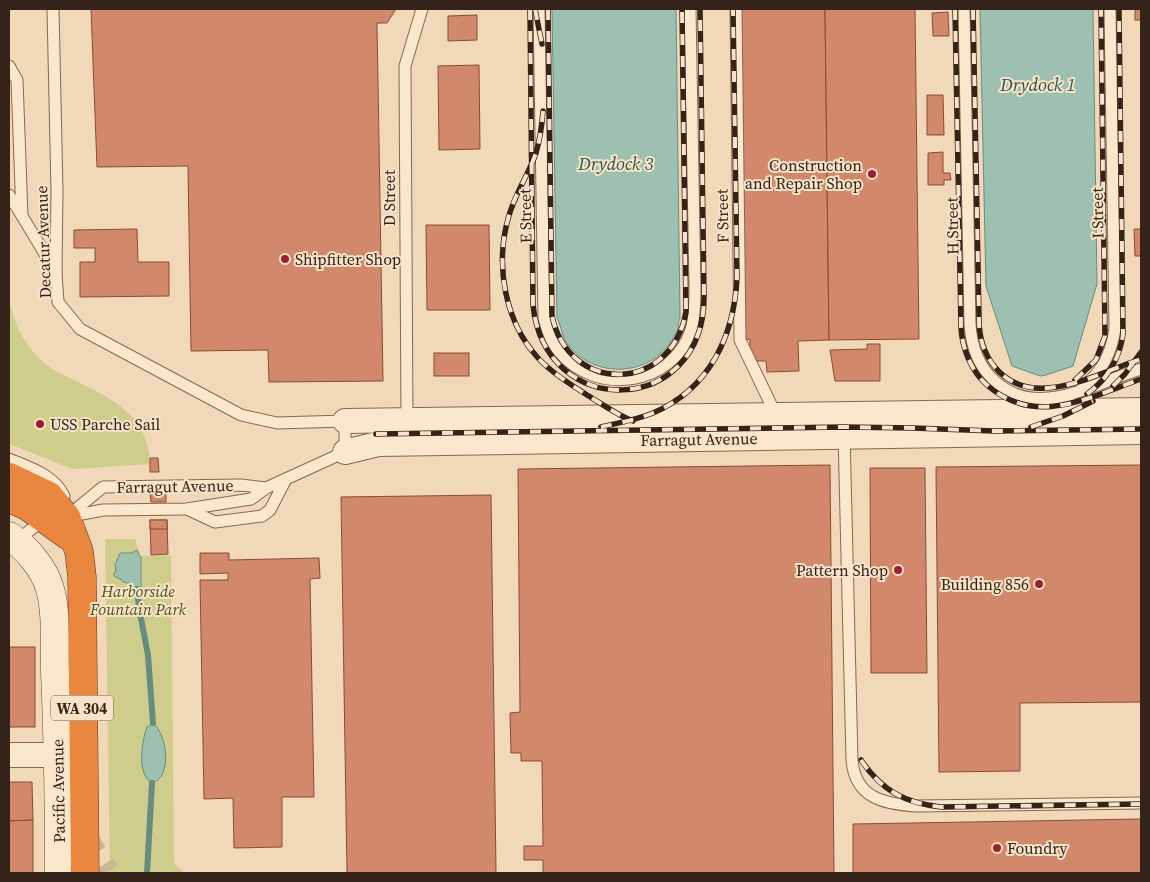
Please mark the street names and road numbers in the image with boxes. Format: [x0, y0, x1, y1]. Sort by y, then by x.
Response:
street label: D Street [378, 169, 400, 226]
street label: Decatur Avenue [30, 185, 56, 299]
street label: I Street [1086, 187, 1108, 239]
street label: E Street [514, 188, 536, 244]
street label: F Street [711, 188, 733, 243]
street label: H Street [940, 196, 964, 255]
street label: Farragut Avenue [640, 427, 758, 451]
street label: Farragut Avenue [116, 474, 234, 498]
road number: WA 304 [51, 696, 113, 720]
street label: Pacific Avenue [46, 739, 70, 843]

